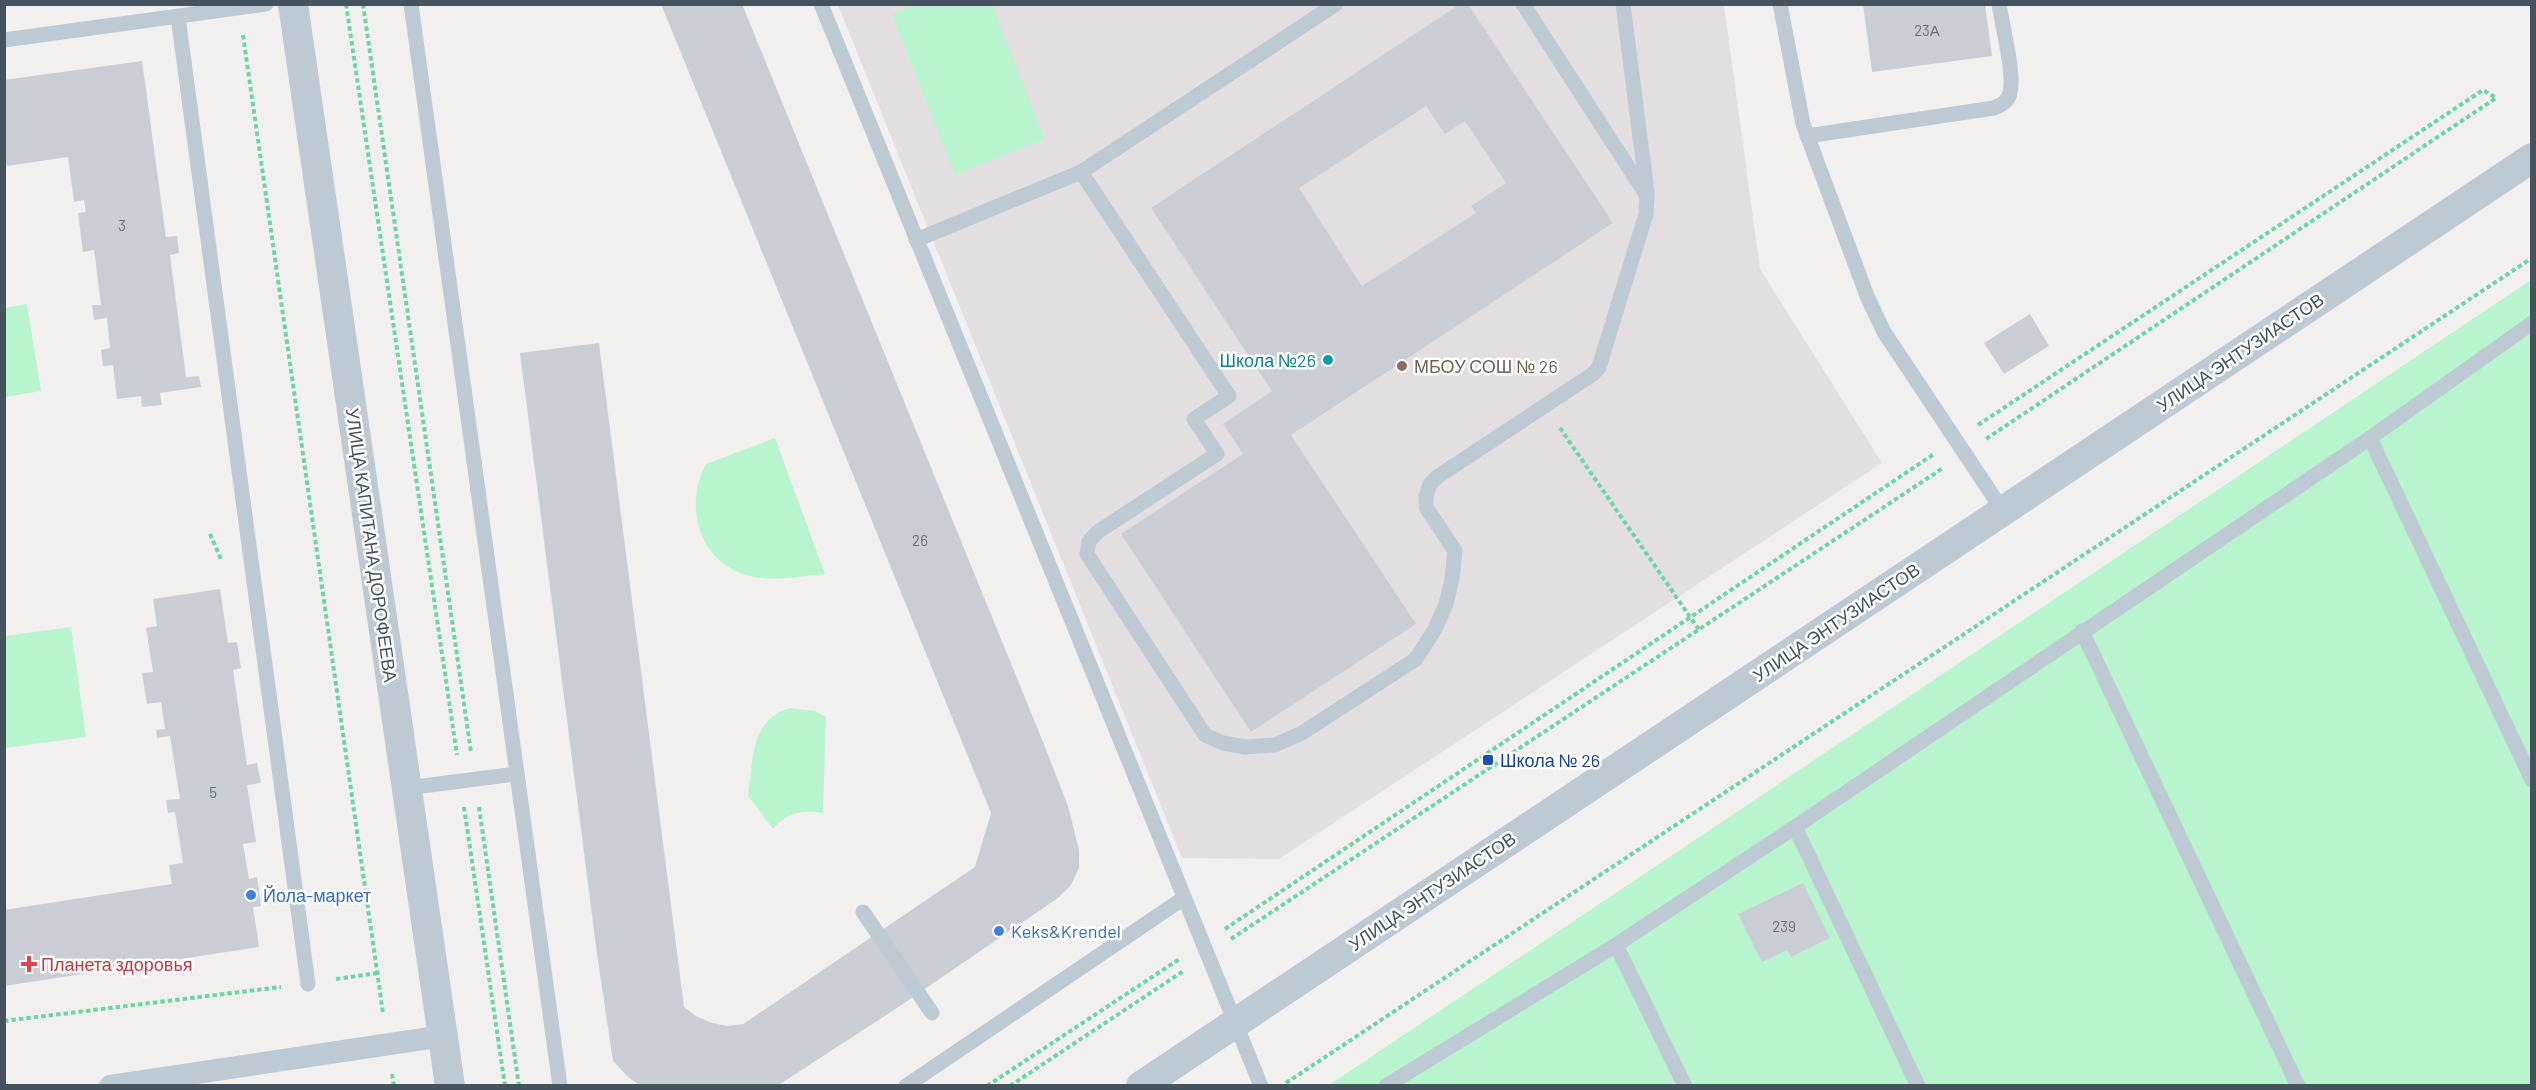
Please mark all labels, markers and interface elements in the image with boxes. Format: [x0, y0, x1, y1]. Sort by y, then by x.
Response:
house number: 23А [1914, 21, 1940, 39]
house number: 3 [118, 216, 126, 234]
street label: УЛИЦА ЭНТУЗИАСТОВ [2152, 288, 2328, 416]
place label: Школа №26 [1219, 349, 1316, 371]
marker: Школа №26 [1321, 353, 1335, 367]
place label: МБОУ СОШ № 26 [1414, 355, 1558, 377]
marker: МБОУ СОШ № 26 [1395, 359, 1409, 373]
street label: УЛИЦА КАПИТАНА ДОРОФЕЕВА [342, 407, 402, 683]
house number: 26 [912, 531, 928, 549]
street label: УЛИЦА ЭНТУЗИАСТОВ [1748, 558, 1924, 686]
place label: Школа № 26 [1500, 749, 1600, 771]
marker: Школа № 26 [1481, 753, 1495, 767]
house number: 5 [209, 783, 217, 801]
street label: УЛИЦА ЭНТУЗИАСТОВ [1344, 827, 1520, 955]
place label: Йола-маркет [263, 884, 371, 906]
marker: Йола-маркет [244, 888, 258, 902]
house number: 239 [1772, 917, 1796, 935]
place label: Keks&Krendel [1011, 920, 1121, 942]
marker: Keks&Krendel [992, 924, 1006, 938]
place label: Планета здоровья [41, 953, 193, 975]
marker: Планета здоровья [22, 957, 36, 971]

